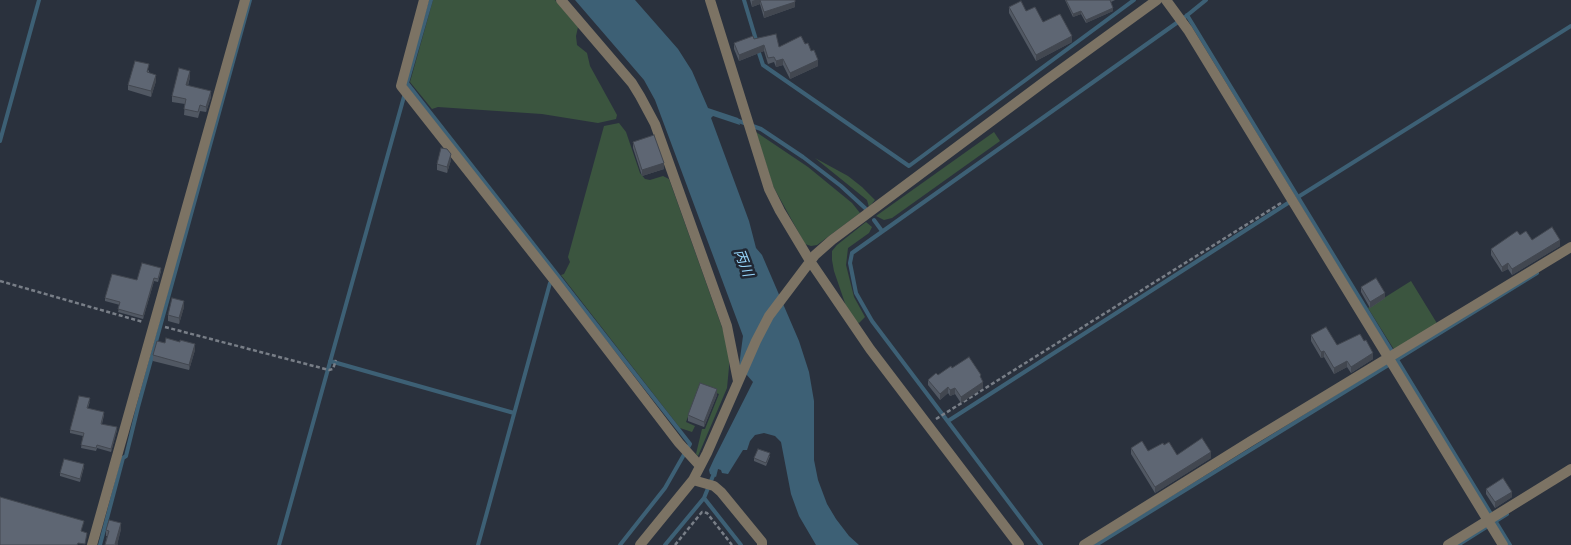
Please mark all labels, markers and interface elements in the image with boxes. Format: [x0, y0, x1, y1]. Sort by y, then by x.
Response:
water label: 丙川 [730, 247, 756, 279]

